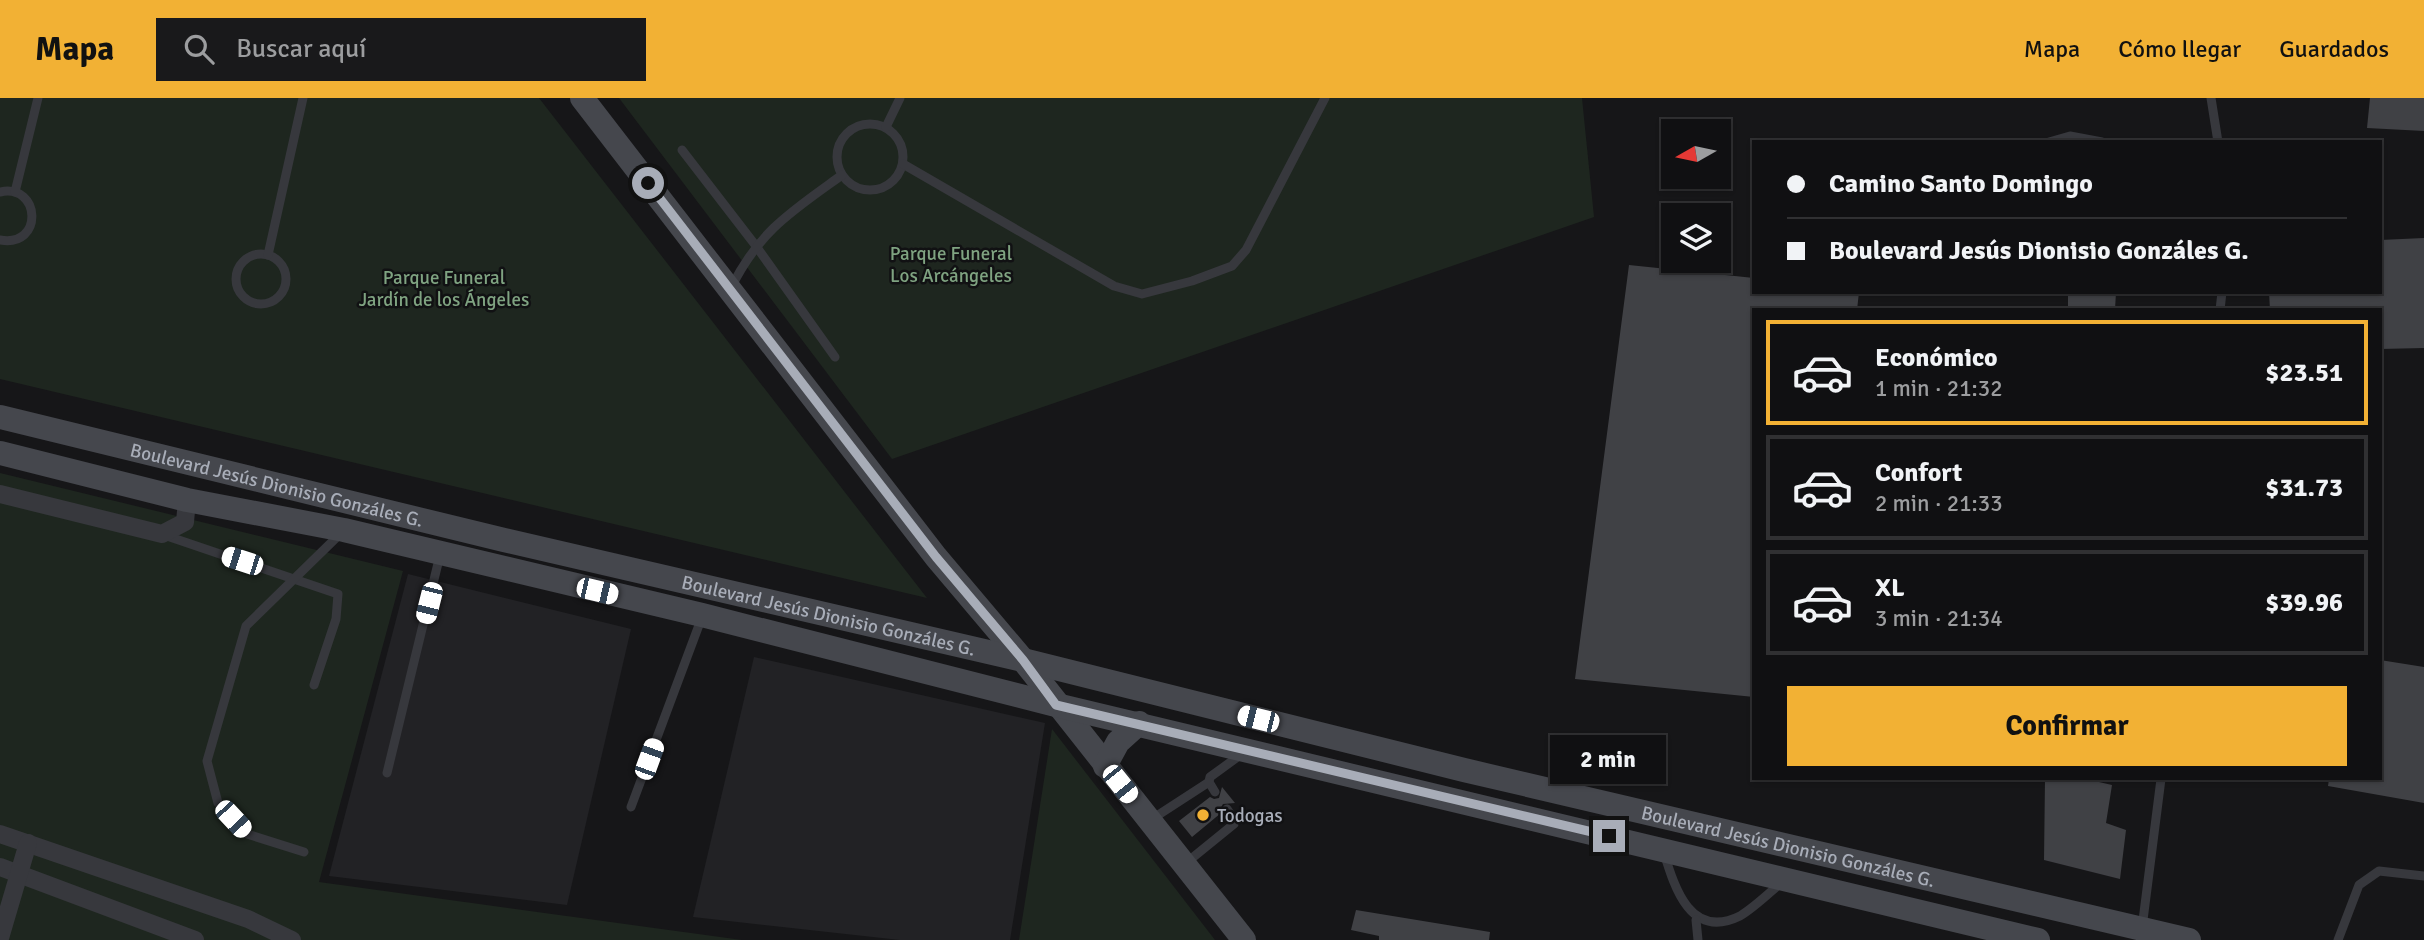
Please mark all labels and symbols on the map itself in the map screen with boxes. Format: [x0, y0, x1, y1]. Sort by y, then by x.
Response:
north arrow [1661, 119, 1731, 189]
route start [632, 167, 664, 199]
park label: Parque Funeral Los Arcángeles [890, 242, 1012, 288]
park label: Parque Funeral Jardín de los Ángeles [359, 266, 529, 312]
street label: Boulevard Jesús Dionisio Gonzáles G. [128, 438, 426, 533]
car [219, 545, 266, 577]
street label: Boulevard Jesús Dionisio Gonzáles G. [679, 570, 978, 662]
car [575, 576, 620, 606]
car [414, 580, 445, 626]
car [1236, 704, 1281, 734]
callout: 2 min [1551, 734, 1667, 784]
car [632, 736, 667, 782]
car [1099, 761, 1142, 807]
car [211, 796, 256, 842]
street label: Boulevard Jesús Dionisio Gonzáles G. [1639, 801, 1937, 893]
place label: Todogas [1217, 804, 1283, 828]
marker: Todogas [1195, 807, 1211, 823]
route end [1593, 820, 1625, 852]

